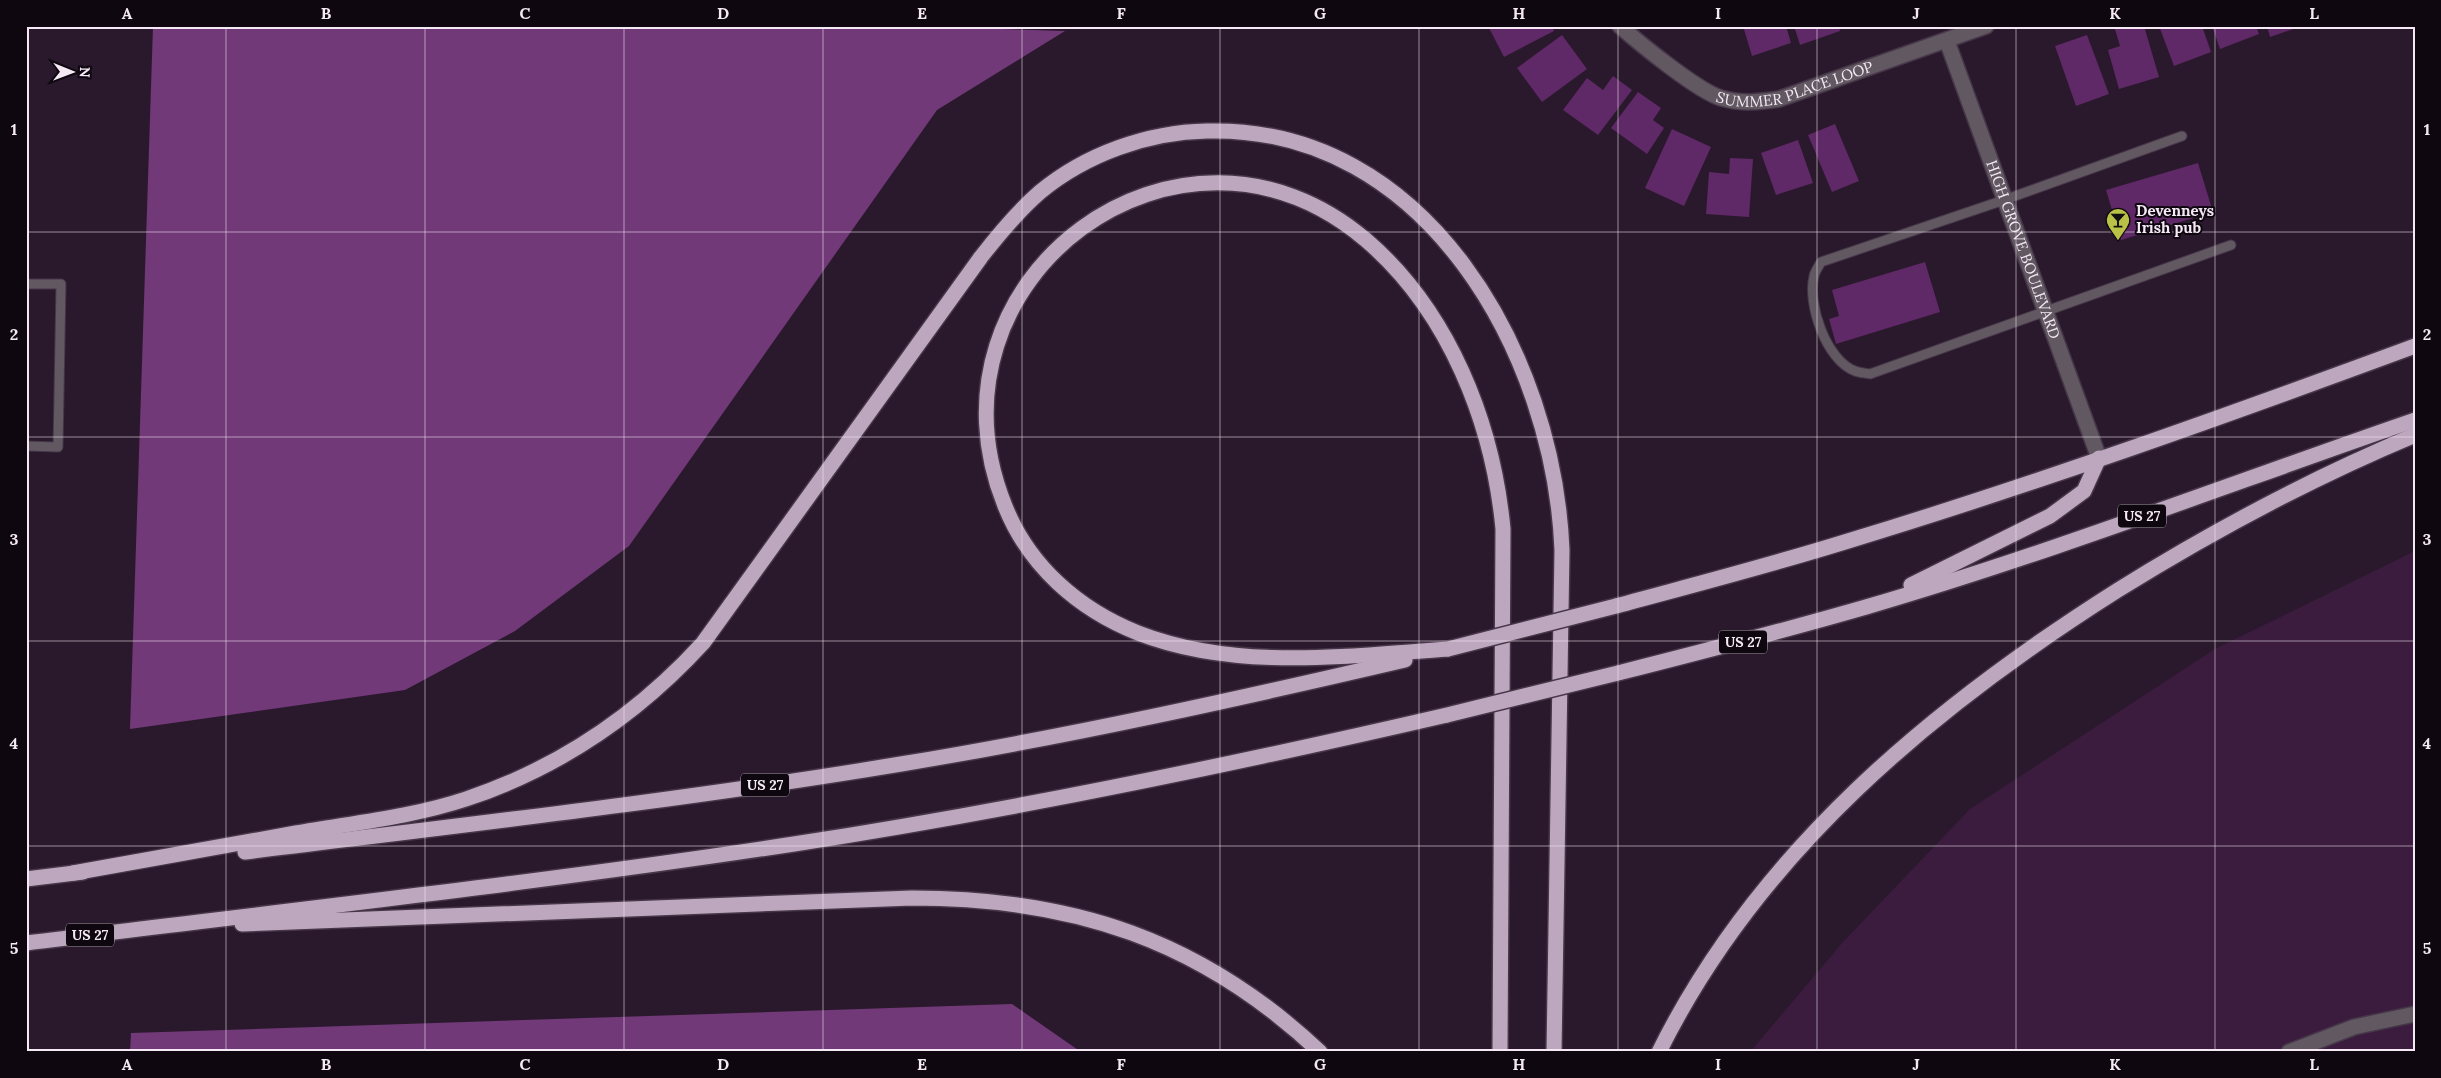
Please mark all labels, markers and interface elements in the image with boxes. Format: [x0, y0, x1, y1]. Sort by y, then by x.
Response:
text: A [122, 3, 133, 23]
text: B [321, 3, 332, 23]
text: C [519, 3, 531, 23]
text: D [717, 3, 729, 23]
text: E [917, 3, 927, 23]
text: F [1116, 3, 1126, 23]
text: G [1314, 3, 1326, 23]
text: H [1513, 3, 1526, 23]
text: I [1715, 3, 1721, 23]
text: J [1912, 3, 1920, 23]
text: K [2109, 3, 2121, 23]
text: L [2309, 3, 2319, 23]
north arrow [48, 48, 98, 98]
street label: SUMMER PLACE LOOP [1714, 57, 1876, 111]
text: N [76, 67, 94, 78]
text: 1 [11, 119, 17, 139]
text: 1 [2424, 119, 2430, 139]
street label: HIGH GROVE BOULEVARD [1982, 157, 2065, 341]
place label: Devenneys Irish pub [2136, 201, 2214, 237]
bar icon: Devenneys Irish pub [2105, 207, 2131, 241]
text: 2 [10, 324, 18, 344]
text: 2 [2423, 324, 2431, 344]
road number: US 27 [2118, 504, 2166, 528]
text: 3 [10, 529, 19, 549]
text: 3 [2423, 529, 2432, 549]
road number: US 27 [1719, 630, 1767, 654]
text: 4 [10, 733, 19, 753]
text: 4 [2423, 733, 2432, 753]
road number: US 27 [741, 774, 789, 796]
road number: US 27 [66, 924, 114, 946]
text: 5 [10, 938, 19, 958]
text: 5 [2423, 938, 2432, 958]
text: A [122, 1054, 133, 1074]
text: B [321, 1054, 332, 1074]
text: C [519, 1054, 531, 1074]
text: D [717, 1054, 729, 1074]
text: E [917, 1054, 927, 1074]
text: F [1116, 1054, 1126, 1074]
text: G [1314, 1054, 1326, 1074]
text: H [1513, 1054, 1526, 1074]
text: I [1715, 1054, 1721, 1074]
text: J [1912, 1054, 1920, 1074]
text: K [2109, 1054, 2121, 1074]
text: L [2309, 1054, 2319, 1074]

